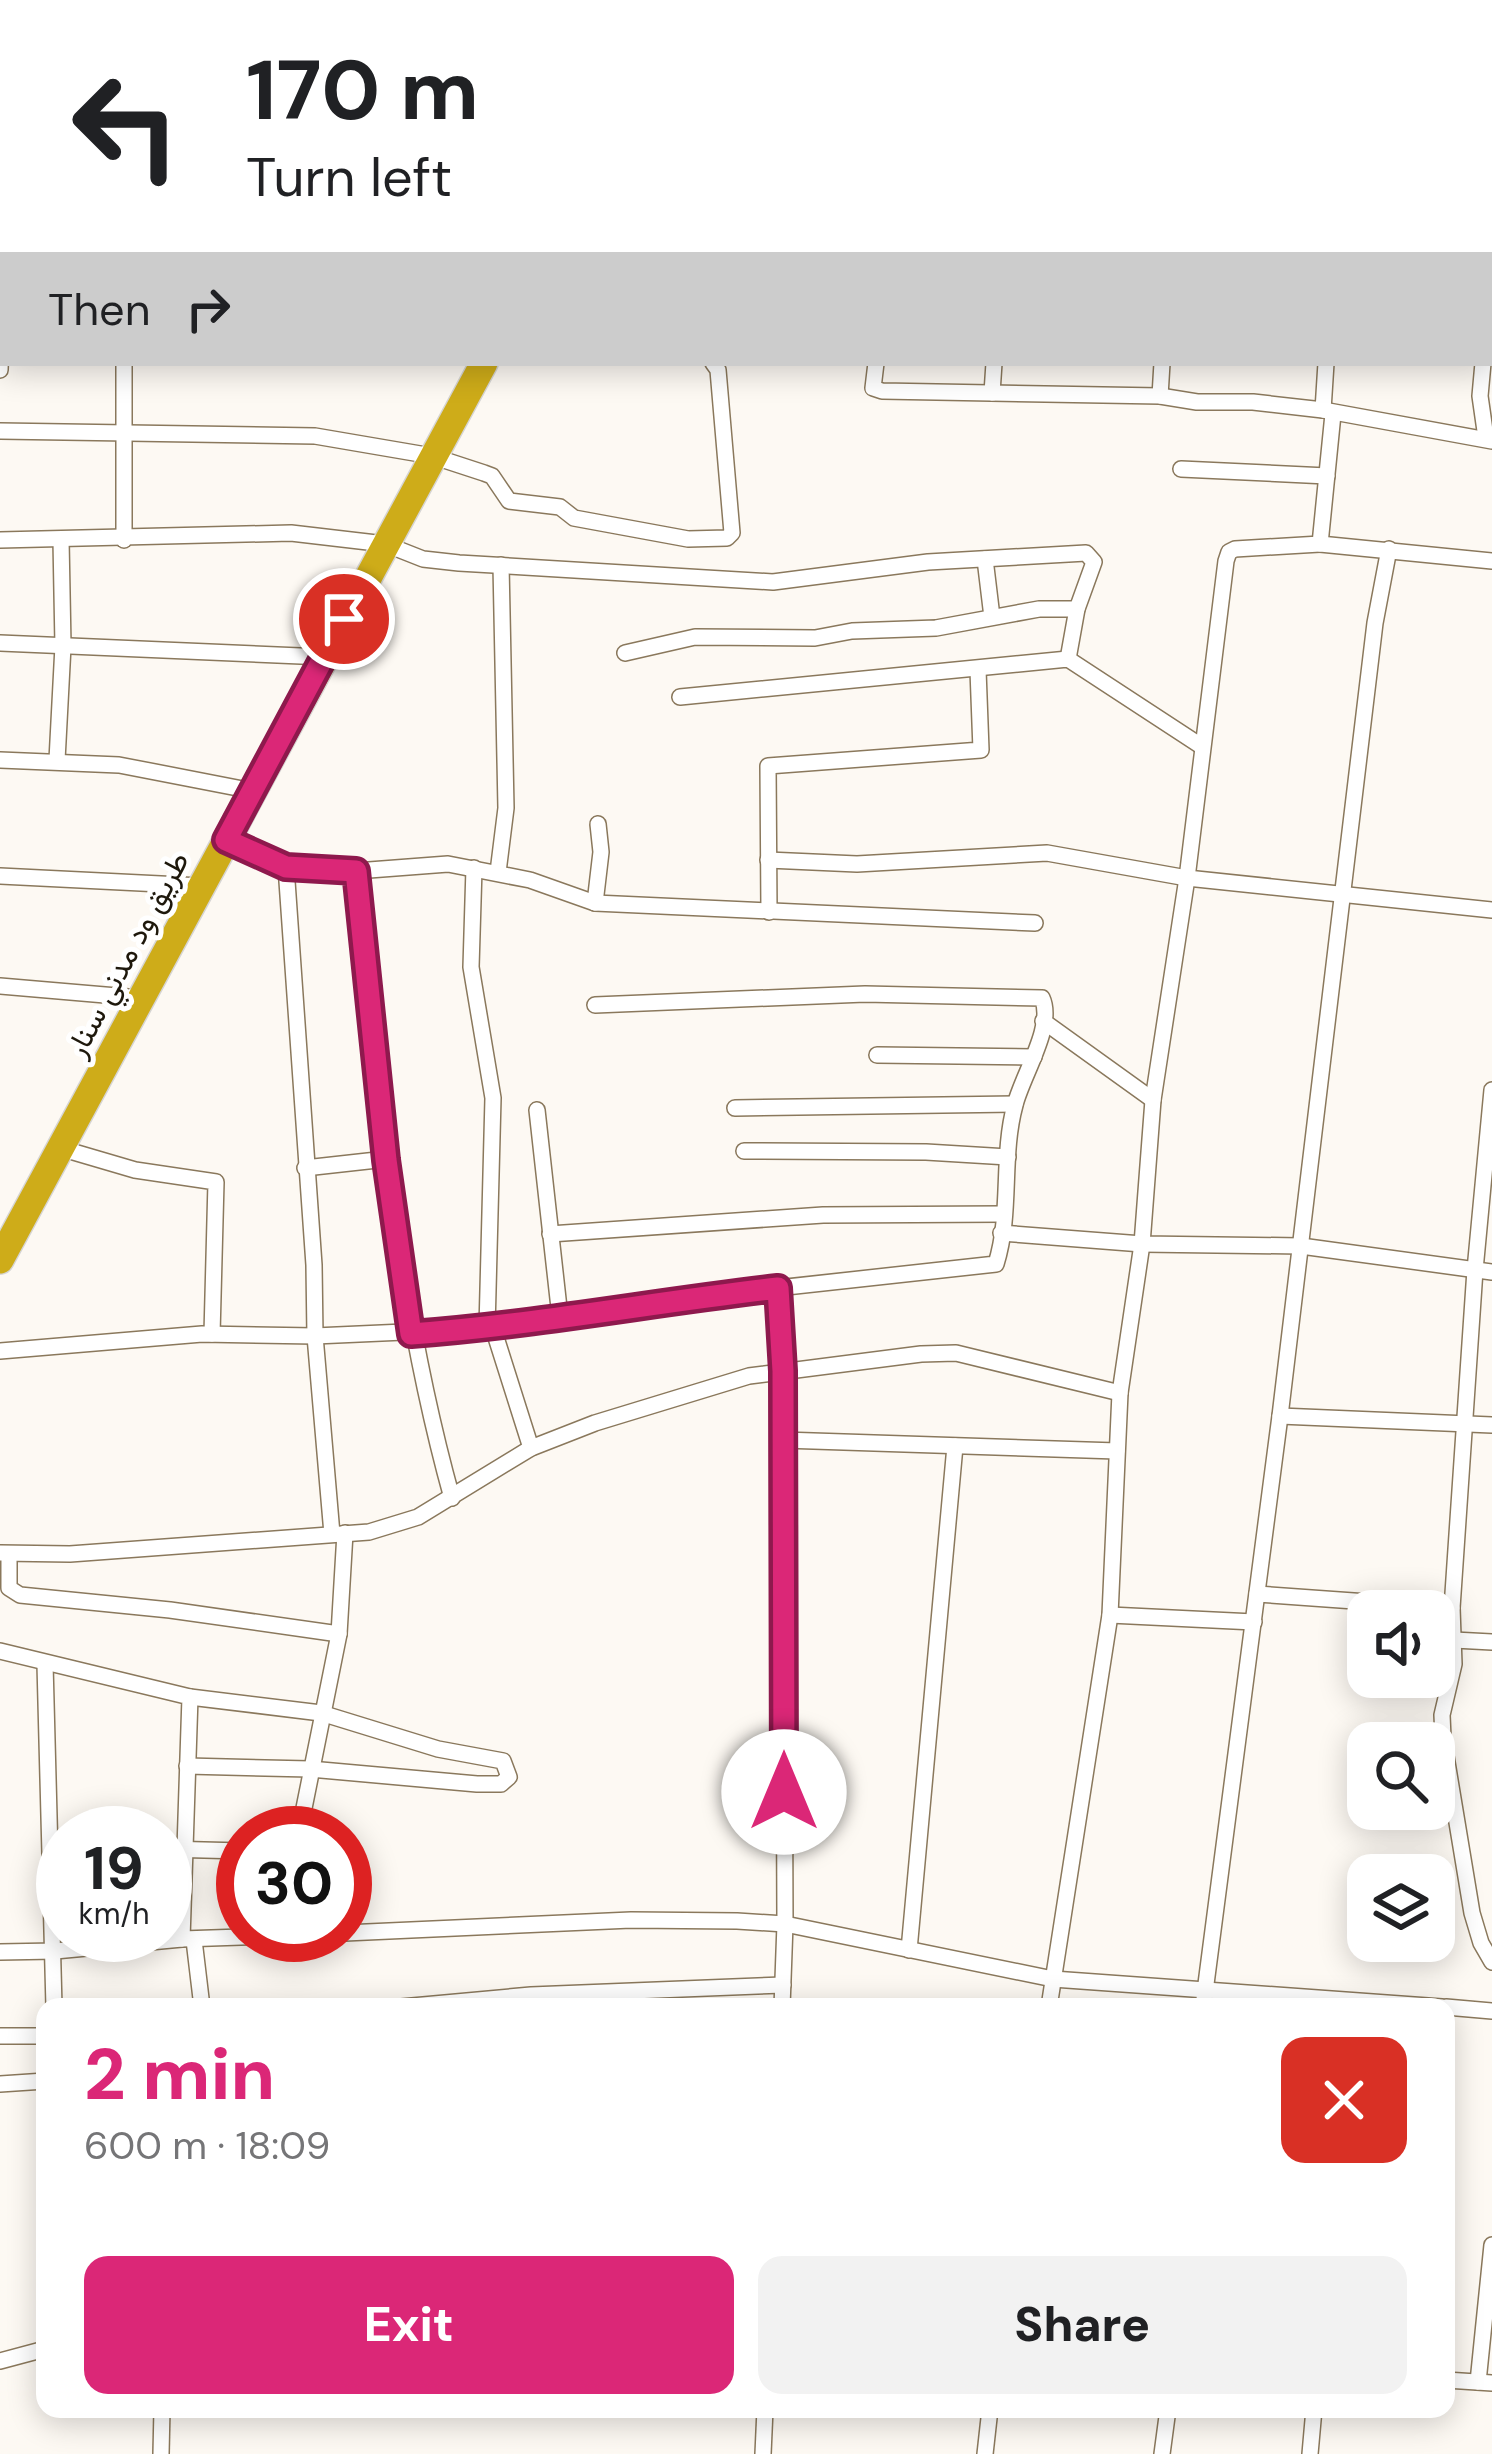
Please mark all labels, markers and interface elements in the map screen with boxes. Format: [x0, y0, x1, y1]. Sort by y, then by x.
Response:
text: 170 m [246, 36, 479, 145]
icon: left [48, 48, 204, 204]
text: Turn left [246, 142, 452, 213]
icon: right [175, 276, 241, 342]
text: Then [48, 280, 151, 339]
pin [293, 568, 395, 670]
icon: arrive [311, 586, 377, 652]
street label: طريق ود مدني سنار [56, 845, 202, 1067]
map controls [1347, 1590, 1455, 1962]
button: sound [1347, 1590, 1455, 1698]
button: search [1347, 1722, 1455, 1830]
position arrow [721, 1729, 847, 1855]
speed limit sign: 30 [216, 1806, 372, 1962]
text: 19 [84, 1829, 144, 1908]
button: layers [1347, 1854, 1455, 1962]
text: km/h [79, 1894, 149, 1933]
text: 2 min [84, 2028, 275, 2121]
button: close [1281, 2037, 1407, 2163]
text: 600 m · 18:09 [84, 2120, 330, 2171]
button: Exit [84, 2256, 734, 2394]
button: Share [758, 2256, 1407, 2394]

